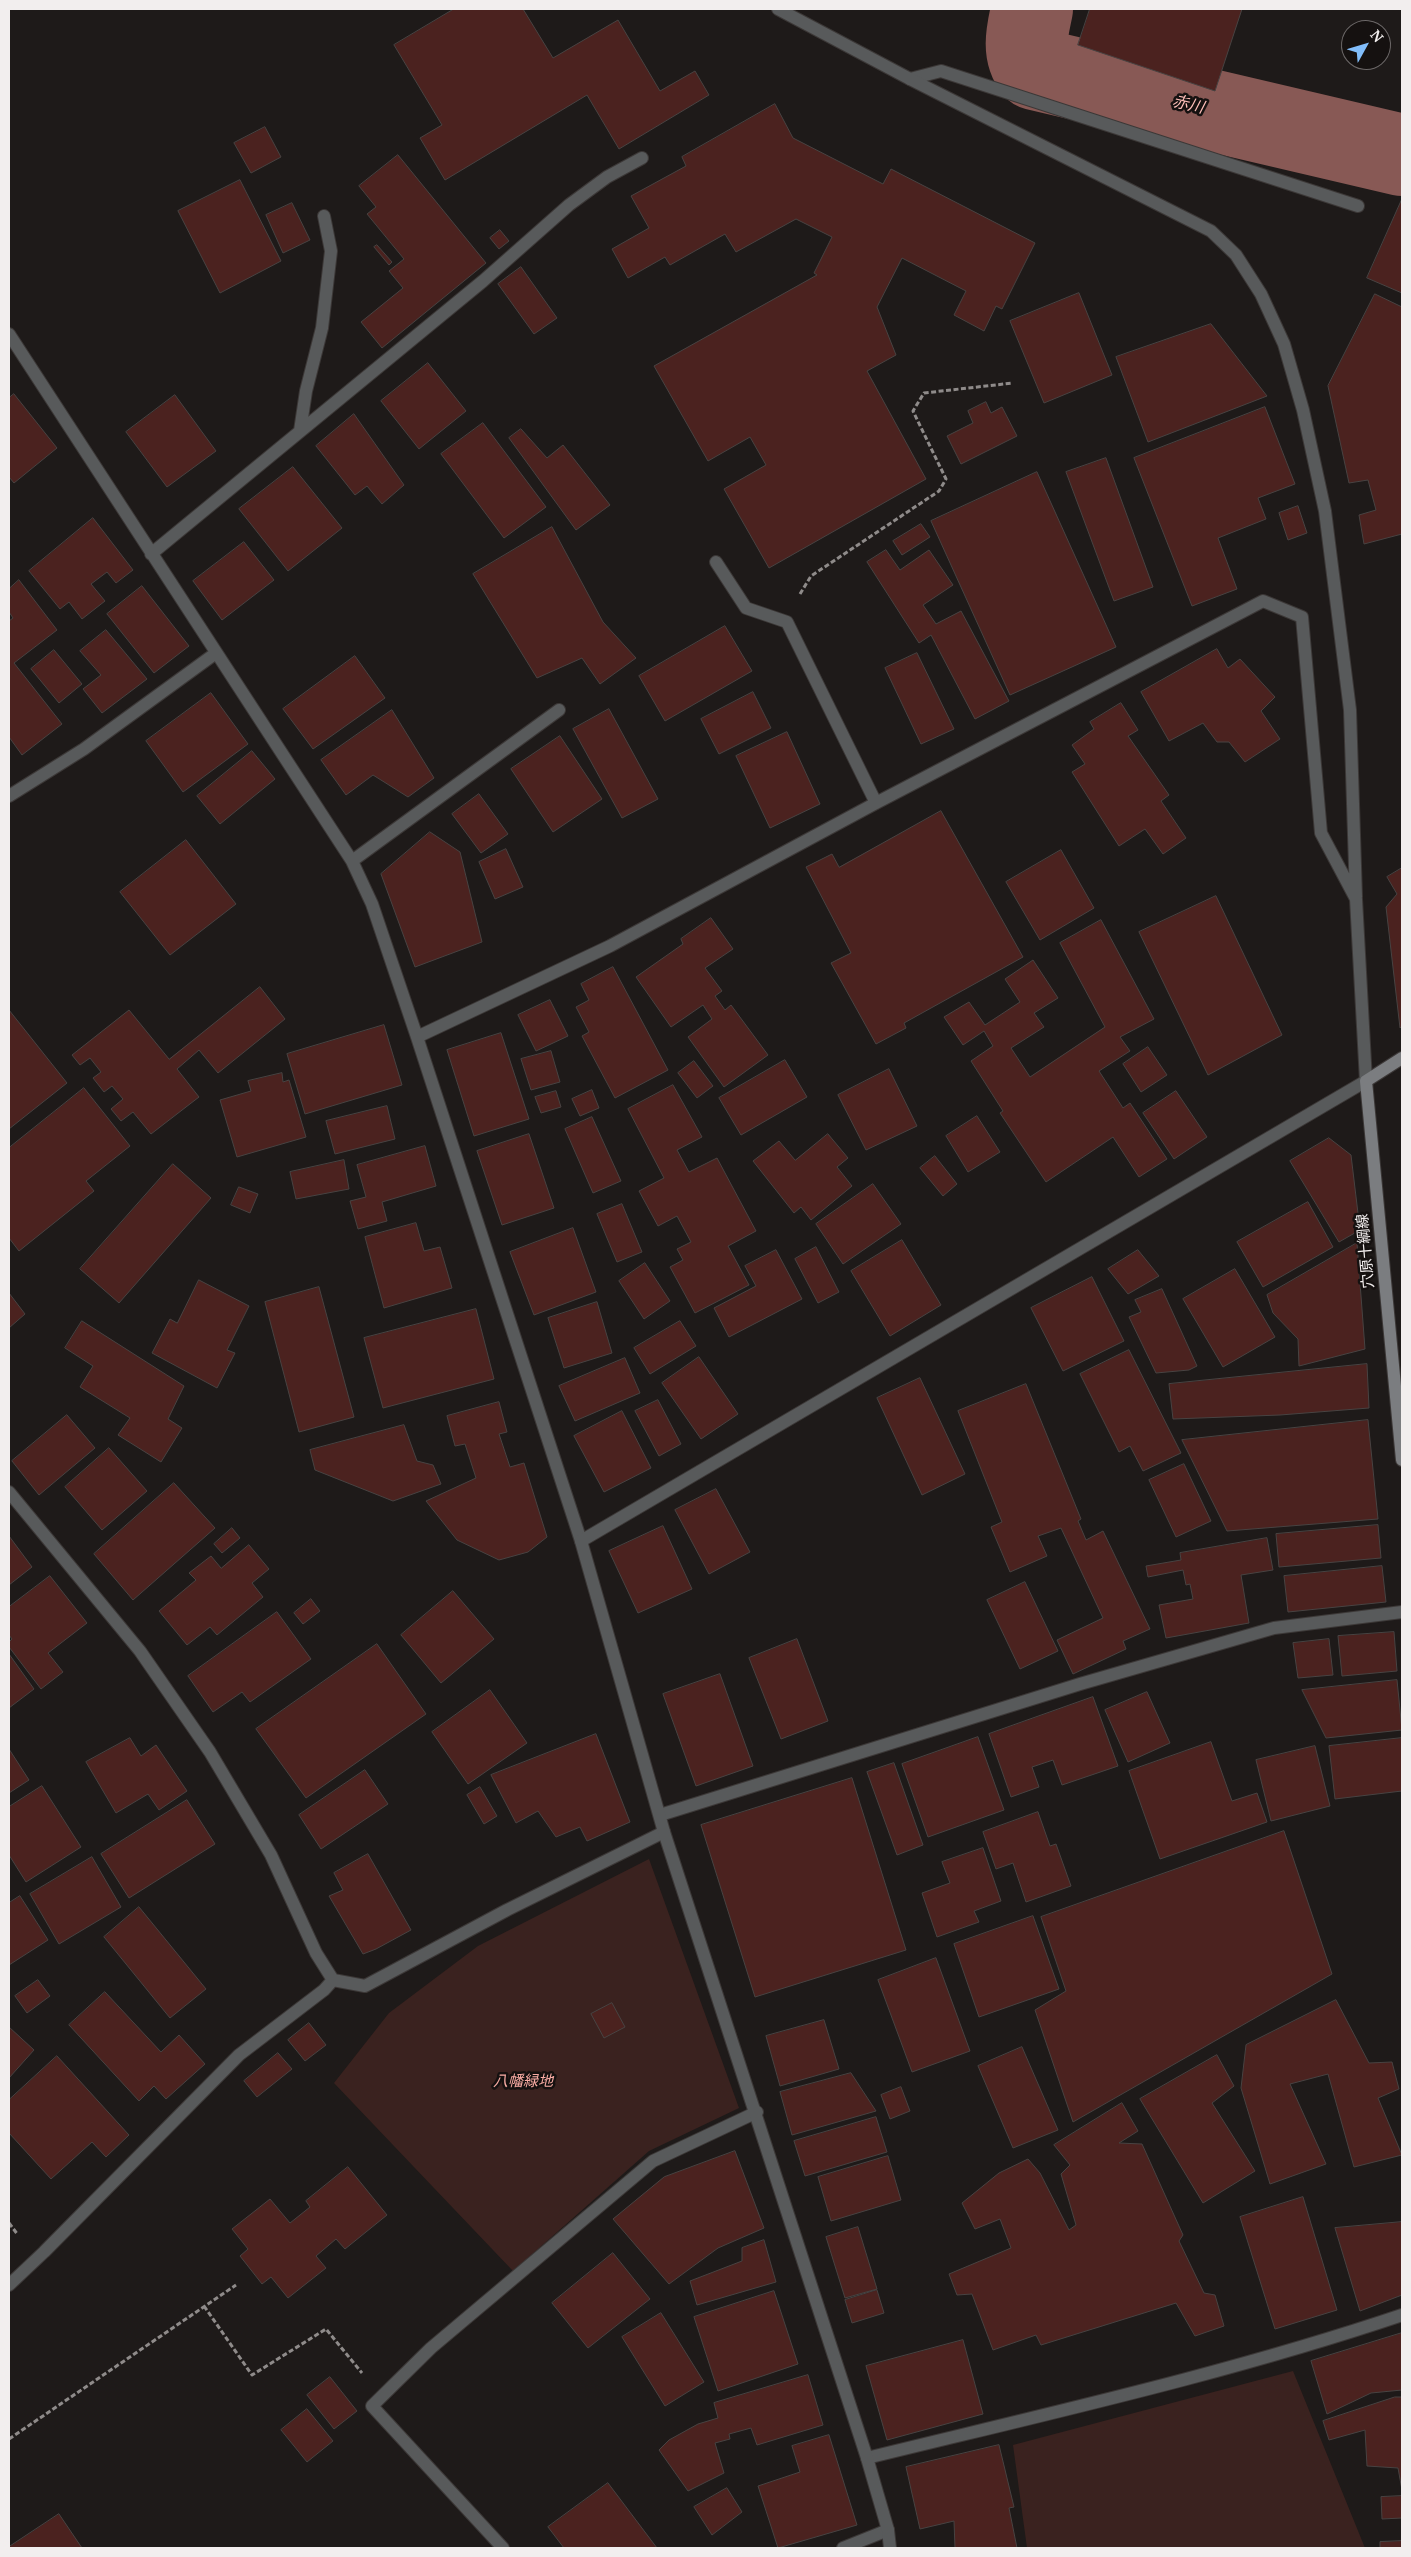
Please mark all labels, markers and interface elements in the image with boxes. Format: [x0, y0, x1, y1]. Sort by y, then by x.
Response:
north arrow [1341, 20, 1391, 70]
text: N [1366, 26, 1388, 46]
water label: 赤川 [1170, 92, 1206, 118]
street label: 穴原十綱線 [1354, 1213, 1378, 1289]
park label: 八幡緑地 [493, 2073, 553, 2091]

